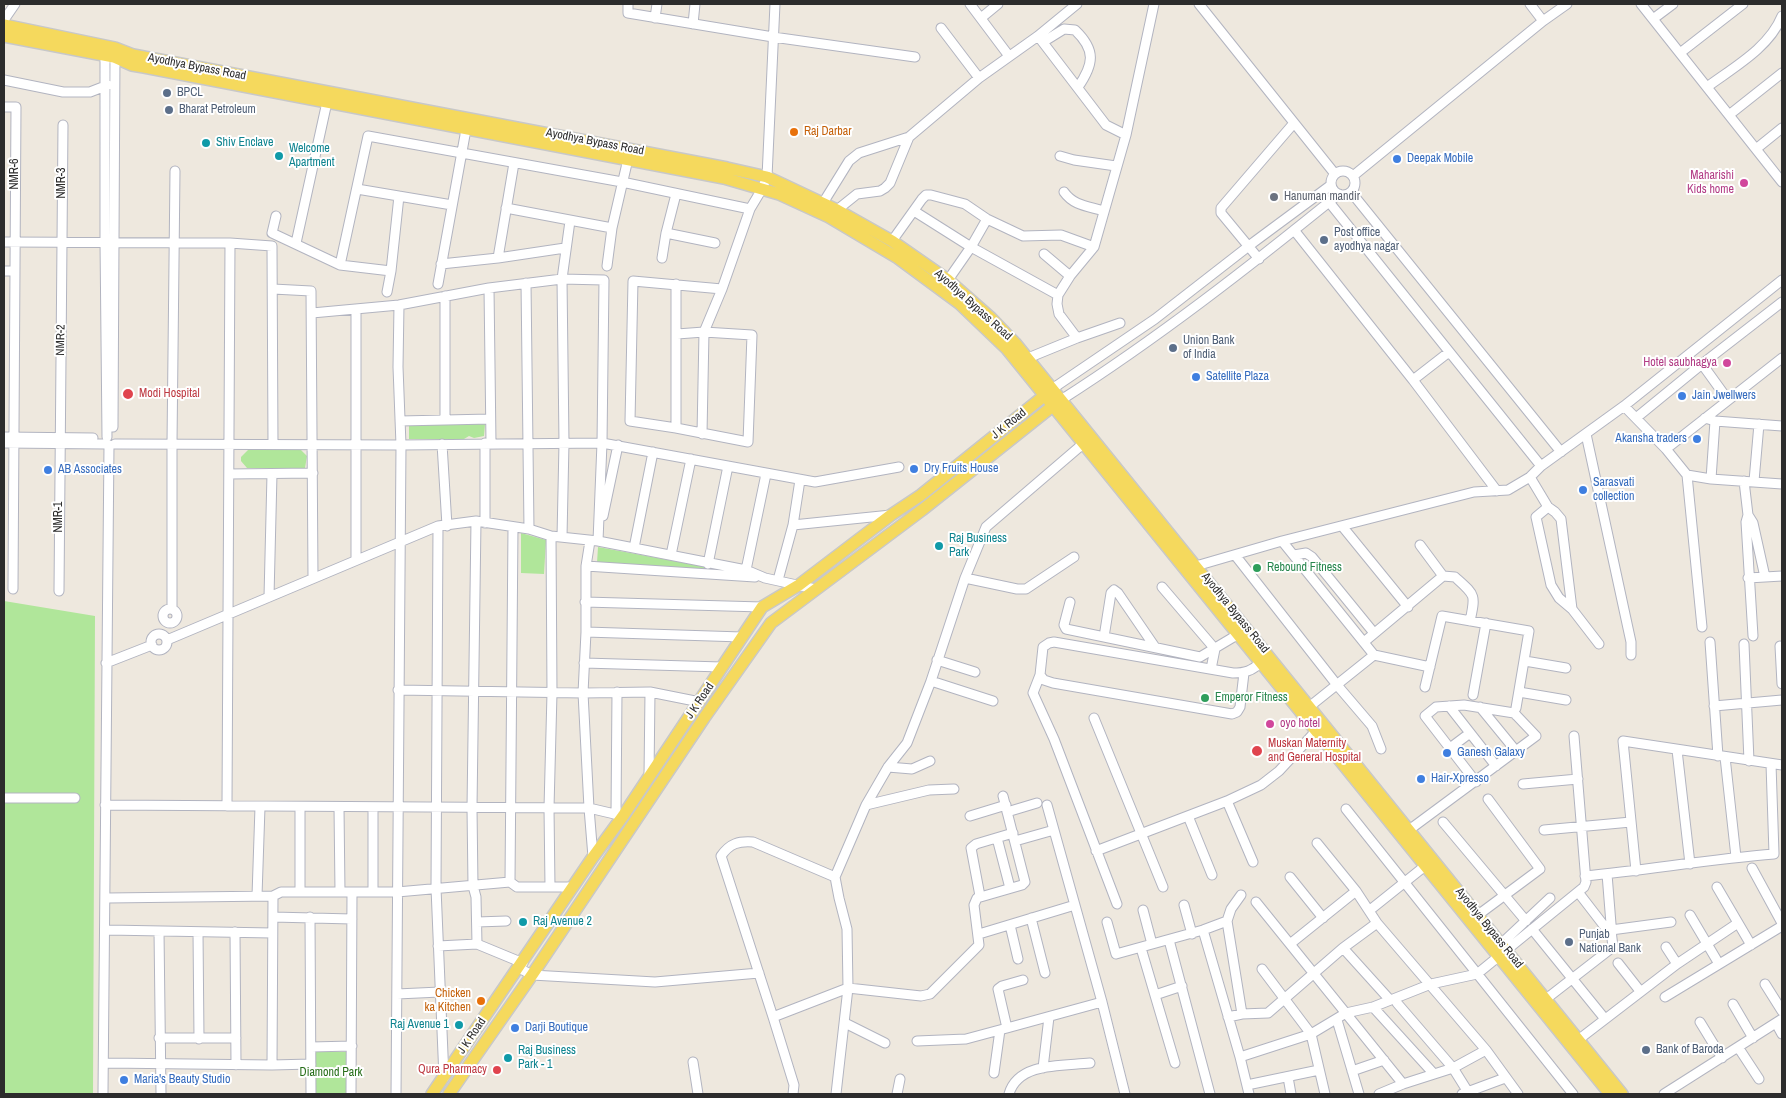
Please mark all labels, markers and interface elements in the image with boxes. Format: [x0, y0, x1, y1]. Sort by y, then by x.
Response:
street label: Ayodhya Bypass Road [147, 50, 247, 84]
place label: BPCL [177, 86, 203, 100]
marker: BPCL [161, 87, 173, 99]
place label: Bharat Petroleum [179, 103, 256, 117]
marker: Bharat Petroleum [163, 104, 175, 116]
street label: Ayodhya Bypass Road [545, 125, 645, 159]
place label: Raj Darbar [804, 125, 852, 139]
marker: Raj Darbar [788, 126, 800, 138]
place label: Shiv Enclave [216, 136, 273, 150]
marker: Shiv Enclave [200, 137, 212, 149]
place label: Welcome Apartment [289, 142, 334, 170]
marker: Welcome Apartment [273, 150, 285, 162]
place label: Deepak Mobile [1407, 152, 1473, 166]
marker: Deepak Mobile [1391, 153, 1403, 165]
street label: NMR-6 [8, 158, 22, 190]
street label: NMR-3 [55, 167, 69, 199]
place label: Maharishi Kids home [1687, 169, 1734, 197]
marker: Maharishi Kids home [1738, 177, 1750, 189]
place label: Hanuman mandir [1284, 190, 1360, 204]
marker: Hanuman mandir [1268, 191, 1280, 203]
place label: Post office ayodhya nagar [1334, 226, 1399, 254]
marker: Post office ayodhya nagar [1318, 234, 1330, 246]
street label: Ayodhya Bypass Road [931, 266, 1015, 344]
street label: NMR-2 [54, 324, 68, 356]
place label: Union Bank of India [1183, 334, 1234, 362]
marker: Union Bank of India [1167, 342, 1179, 354]
place label: Hotel saubhagya [1643, 356, 1717, 370]
marker: Hotel saubhagya [1721, 357, 1733, 369]
place label: Satellite Plaza [1206, 370, 1269, 384]
marker: Satellite Plaza [1190, 371, 1202, 383]
marker: Modi Hospital [121, 387, 135, 401]
place label: Modi Hospital [139, 387, 200, 401]
place label: Jain Jwellwers [1692, 389, 1756, 403]
marker: Jain Jwellwers [1676, 390, 1688, 402]
street label: J K Road [989, 406, 1029, 442]
place label: Akansha traders [1615, 432, 1687, 446]
marker: Akansha traders [1691, 433, 1703, 445]
place label: Dry Fruits House [924, 462, 998, 476]
place label: AB Associates [58, 463, 122, 477]
marker: Dry Fruits House [908, 463, 920, 475]
marker: AB Associates [42, 464, 54, 476]
place label: Sarasvati collection [1593, 476, 1635, 504]
marker: Sarasvati collection [1577, 484, 1589, 496]
street label: NMR-1 [52, 501, 66, 533]
place label: Raj Business Park [949, 532, 1007, 560]
marker: Raj Business Park [933, 540, 945, 552]
place label: Rebound Fitness [1267, 561, 1342, 575]
marker: Rebound Fitness [1251, 562, 1263, 574]
street label: Ayodhya Bypass Road [1198, 570, 1272, 656]
street label: J K Road [683, 680, 717, 722]
place label: Emperor Fitness [1215, 691, 1288, 705]
marker: Emperor Fitness [1199, 692, 1211, 704]
place label: oyo hotel [1280, 717, 1320, 731]
marker: oyo hotel [1264, 718, 1276, 730]
place label: Muskan Maternity and General Hospital [1268, 737, 1361, 765]
marker: Muskan Maternity and General Hospital [1250, 744, 1264, 758]
place label: Ganesh Galaxy [1457, 746, 1525, 760]
marker: Ganesh Galaxy [1441, 747, 1453, 759]
place label: Hair-Xpresso [1431, 772, 1489, 786]
marker: Hair-Xpresso [1415, 773, 1427, 785]
street label: Ayodhya Bypass Road [1452, 885, 1526, 971]
place label: Raj Avenue 2 [533, 915, 592, 929]
marker: Raj Avenue 2 [517, 916, 529, 928]
place label: Punjab National Bank [1579, 928, 1641, 956]
marker: Punjab National Bank [1563, 936, 1575, 948]
place label: Chicken ka Kitchen [425, 987, 471, 1015]
marker: Chicken ka Kitchen [475, 995, 487, 1007]
street label: J K Road [455, 1015, 489, 1057]
place label: Raj Avenue 1 [390, 1018, 449, 1032]
marker: Raj Avenue 1 [453, 1019, 465, 1031]
place label: Darji Boutique [525, 1021, 588, 1035]
marker: Darji Boutique [509, 1022, 521, 1034]
place label: Bank of Baroda [1656, 1043, 1724, 1057]
place label: Raj Business Park - 1 [518, 1044, 576, 1072]
marker: Bank of Baroda [1640, 1044, 1652, 1056]
marker: Raj Business Park - 1 [502, 1052, 514, 1064]
place label: Qura Pharmacy [418, 1063, 487, 1077]
marker: Qura Pharmacy [491, 1064, 503, 1076]
park label: Diamond Park [300, 1066, 362, 1080]
place label: Maria's Beauty Studio [134, 1073, 231, 1087]
marker: Maria's Beauty Studio [118, 1074, 130, 1086]

